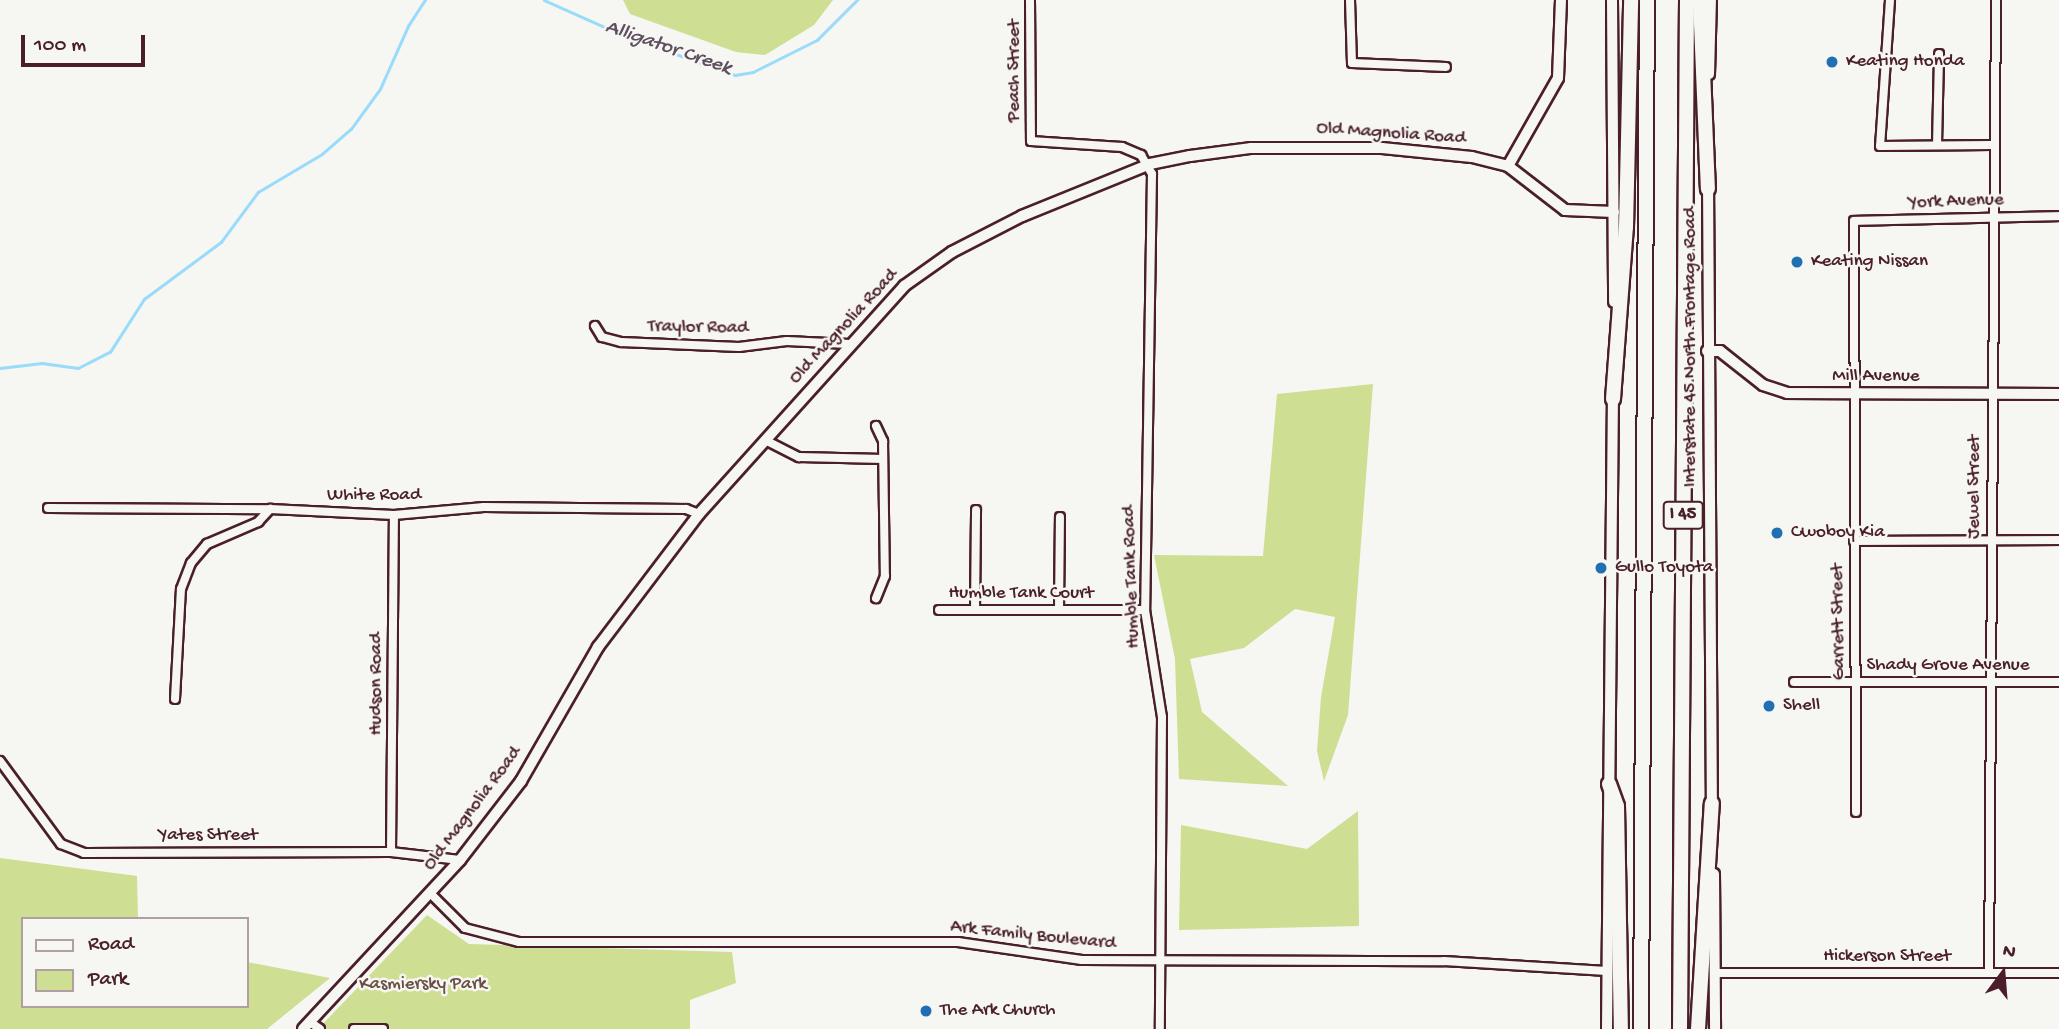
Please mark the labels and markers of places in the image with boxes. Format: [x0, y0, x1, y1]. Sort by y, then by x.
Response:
place label: Keating Honda [1846, 51, 1964, 73]
marker: Keating Honda [1824, 54, 1840, 70]
place label: Keating Nissan [1811, 251, 1928, 273]
marker: Keating Nissan [1789, 254, 1805, 270]
place label: Cwoboy Kia [1791, 522, 1885, 544]
marker: Cwoboy Kia [1769, 525, 1785, 541]
place label: Gullo Toyota [1615, 557, 1713, 579]
marker: Gullo Toyota [1593, 560, 1609, 576]
place label: Shell [1783, 695, 1820, 717]
marker: Shell [1761, 698, 1777, 714]
place label: The Ark Church [940, 1000, 1056, 1022]
marker: The Ark Church [918, 1003, 934, 1019]

